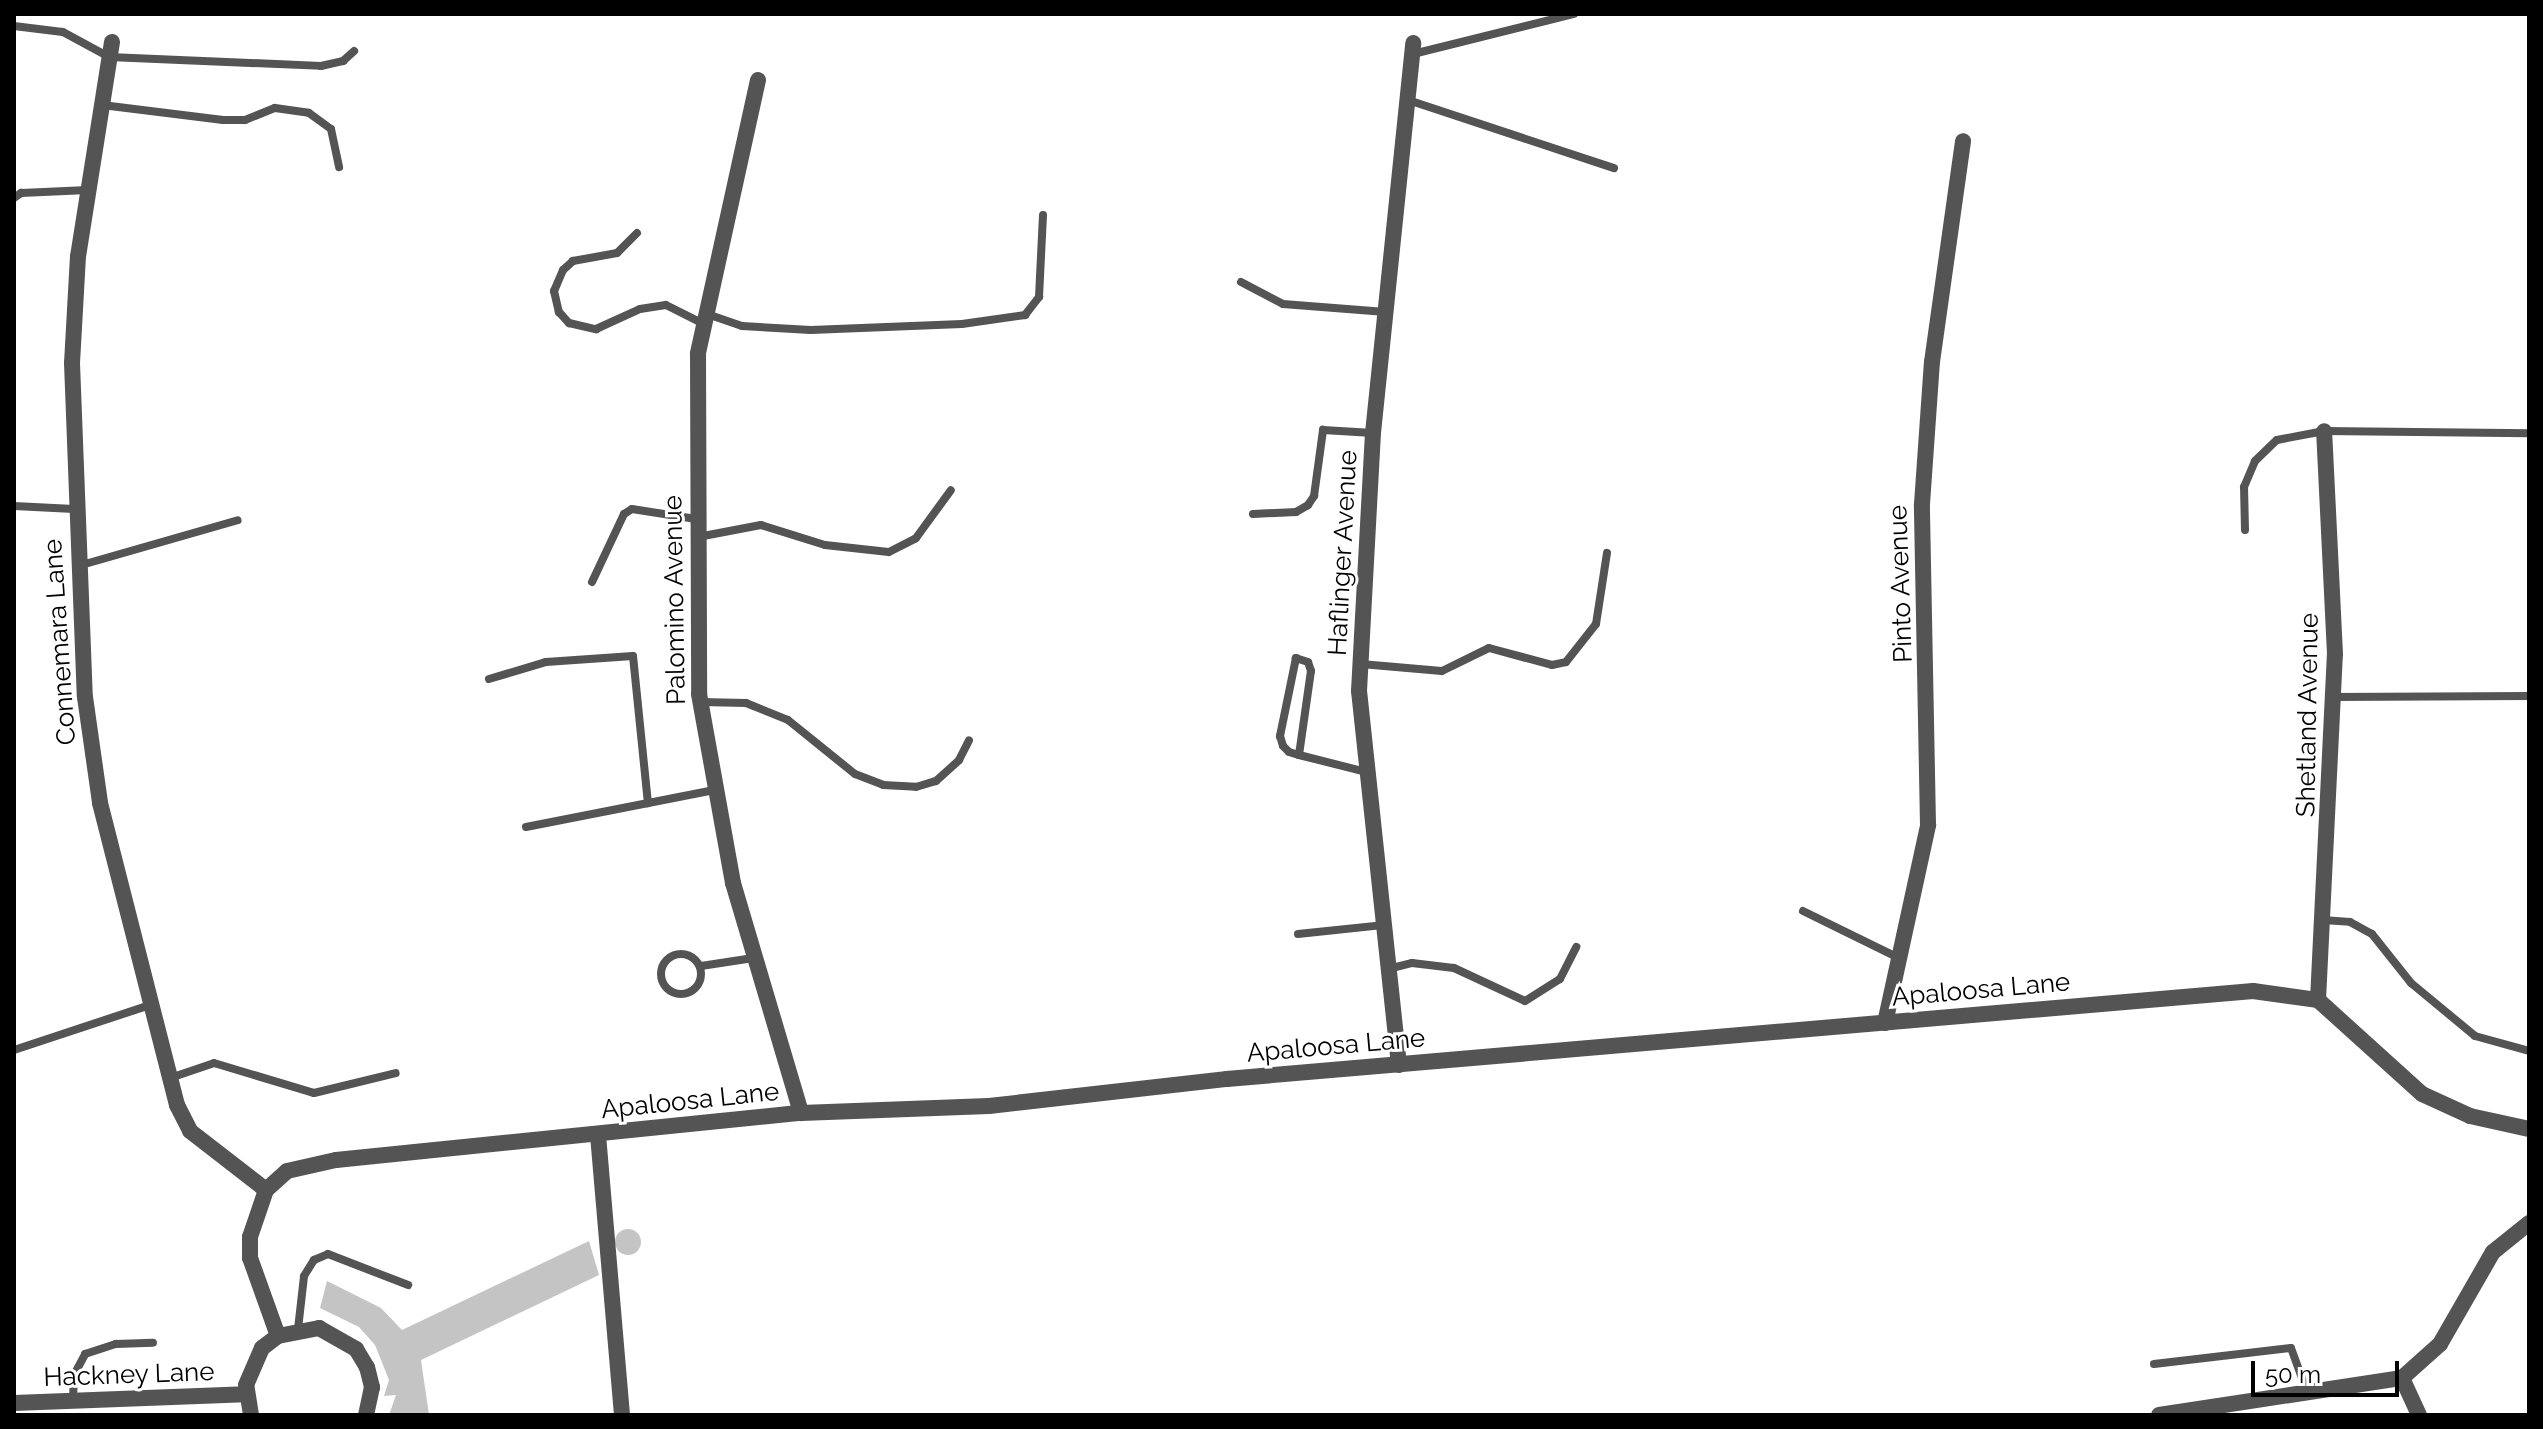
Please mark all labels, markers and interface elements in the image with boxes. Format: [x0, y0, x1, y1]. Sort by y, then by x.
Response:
street label: Haflinger Avenue [1322, 449, 1364, 657]
street label: Palomino Avenue [658, 494, 692, 706]
street label: Pinto Avenue [1883, 504, 1919, 664]
street label: Connemara Lane [37, 538, 83, 746]
street label: Shetland Avenue [2291, 612, 2325, 818]
street label: Apaloosa Lane [1891, 967, 2071, 1013]
street label: Apaloosa Lane [1246, 1023, 1426, 1069]
street label: Apaloosa Lane [599, 1076, 781, 1126]
scale bar [2255, 1345, 2403, 1395]
street label: Hackney Lane [43, 1356, 215, 1394]
text: 50 m [2265, 1360, 2321, 1389]

